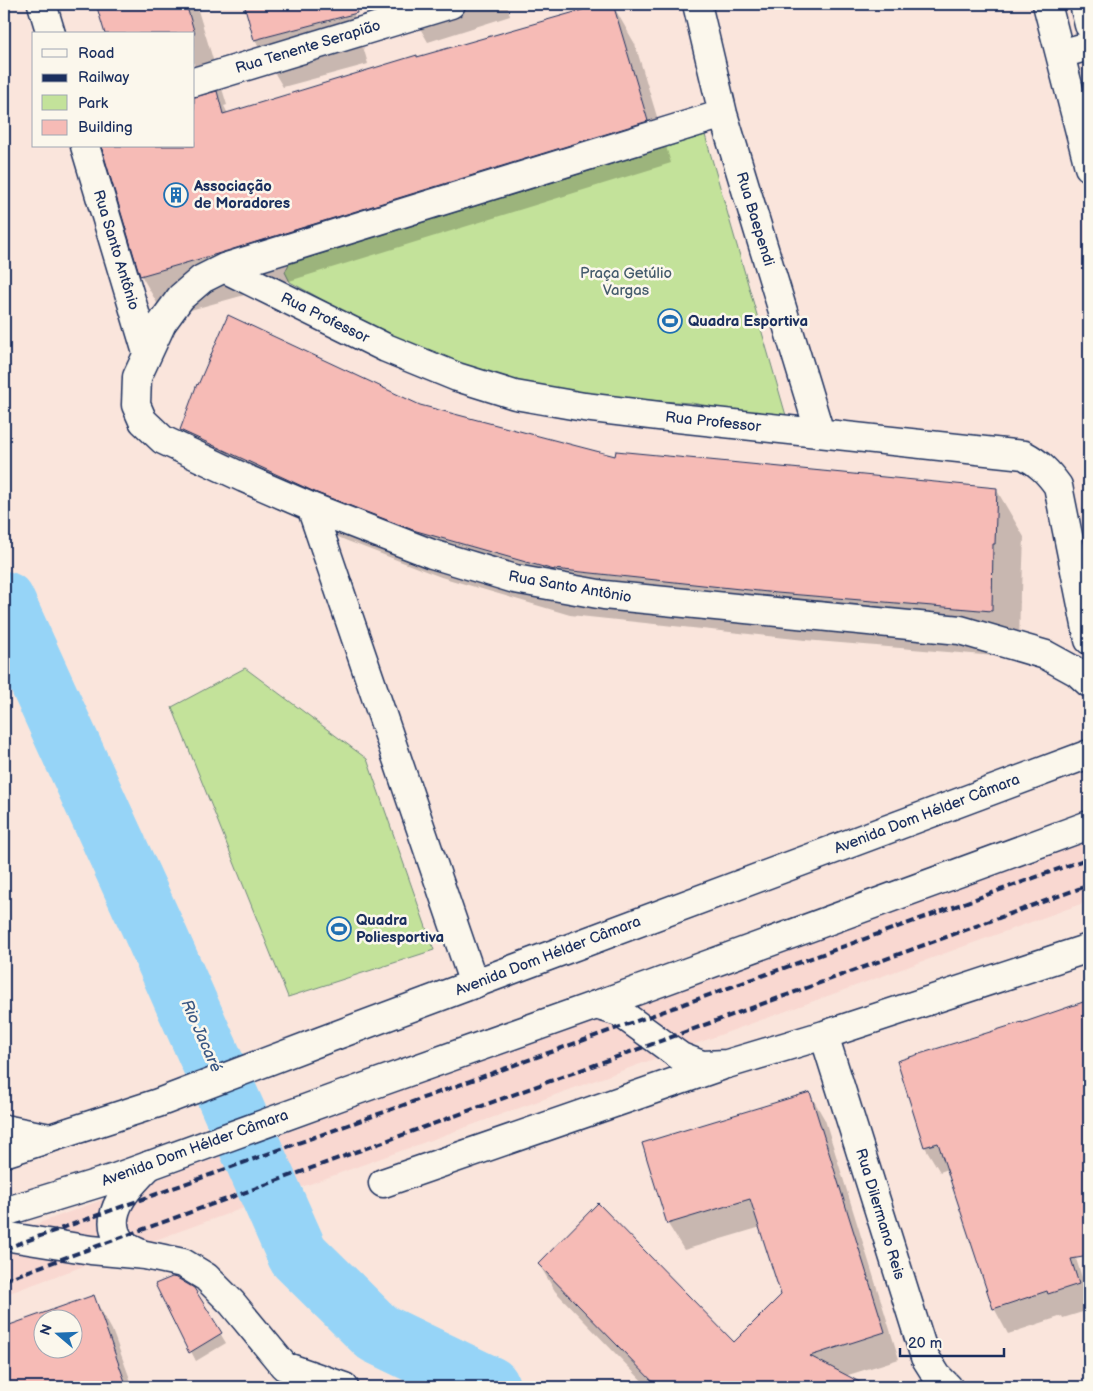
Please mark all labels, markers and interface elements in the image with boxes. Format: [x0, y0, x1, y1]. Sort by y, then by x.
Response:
street label: Rua Tenente Serapião [233, 16, 383, 78]
legend [32, 32, 195, 148]
text: Road [78, 44, 114, 63]
text: Railway [78, 68, 129, 87]
text: Park [78, 94, 109, 113]
text: Building [78, 118, 133, 137]
street label: Rua Baependi [732, 170, 778, 268]
place label: Associação de Moradores [193, 177, 290, 213]
building icon: Associação de Moradores [163, 182, 189, 208]
street label: Rua Santo Antônio [89, 188, 143, 312]
park label: Praça Getúlio Vargas [580, 264, 672, 300]
street label: Rua Professor [278, 288, 373, 348]
sports icon: Quadra Esportiva [657, 308, 683, 334]
place label: Quadra Esportiva [688, 312, 808, 331]
street label: Rua Professor [664, 408, 762, 437]
street label: Rua Santo Antônio [507, 567, 633, 607]
street label: Avenida Dom Hélder Câmara [831, 770, 1023, 858]
place label: Quadra Poliesportiva [356, 911, 444, 947]
street label: Avenida Dom Hélder Câmara [452, 912, 644, 1000]
sports icon: Quadra Poliesportiva [326, 916, 352, 942]
water label: Rio Jacaré [177, 997, 225, 1075]
street label: Avenida Dom Hélder Câmara [99, 1105, 291, 1191]
street label: Rua Dilermano Reis [851, 1146, 909, 1282]
north arrow [32, 1308, 82, 1358]
text: N [36, 1322, 56, 1338]
scale bar [900, 1326, 1004, 1358]
text: 20 m [908, 1334, 942, 1353]

